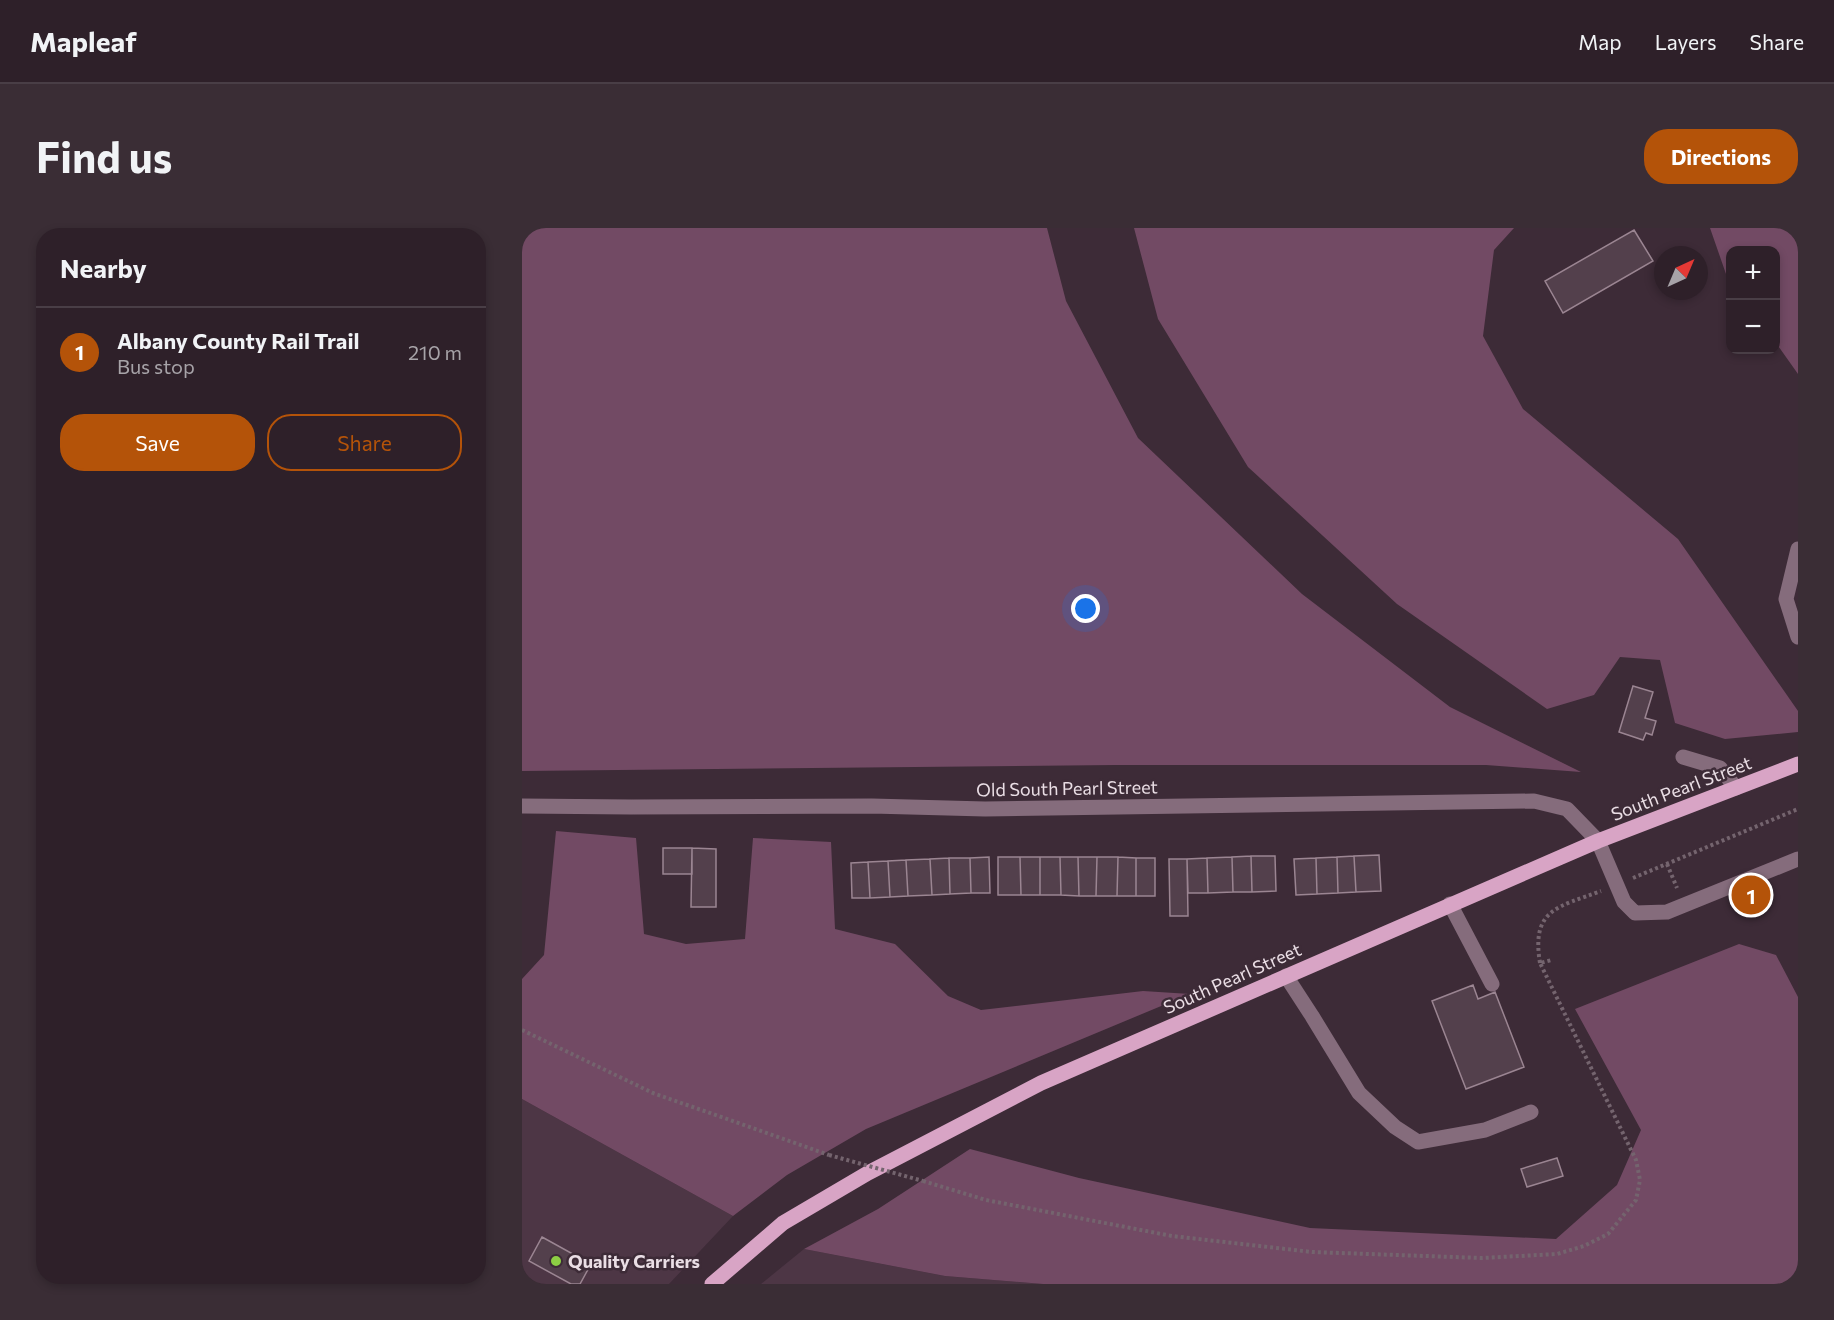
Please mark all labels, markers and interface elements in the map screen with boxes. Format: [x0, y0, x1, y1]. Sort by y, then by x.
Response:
text: Mapleaf [30, 24, 137, 58]
text: Map [1578, 29, 1622, 54]
text: Layers [1655, 29, 1717, 54]
text: Share [1750, 29, 1804, 54]
button: Directions [1644, 129, 1798, 184]
text: Find us [36, 130, 172, 182]
north arrow [1654, 246, 1708, 300]
map controls [1726, 246, 1780, 354]
button: + [1726, 246, 1780, 300]
text: Nearby [60, 252, 147, 283]
button: − [1726, 300, 1780, 354]
text: Albany County Rail Trail [117, 327, 360, 354]
text: 1 [75, 340, 84, 364]
text: 210 m [408, 340, 462, 364]
text: Bus stop [117, 354, 195, 378]
button: Save [60, 414, 255, 471]
button: Share [267, 414, 462, 471]
your location [1071, 594, 1100, 623]
street label: South Pearl Street [1608, 751, 1754, 825]
street label: Old South Pearl Street [976, 775, 1158, 801]
pin: 1 [1732, 872, 1770, 918]
street label: South Pearl Street [1160, 938, 1304, 1018]
place label: Quality Carriers [568, 1250, 700, 1272]
marker: Quality Carriers [549, 1254, 563, 1268]

